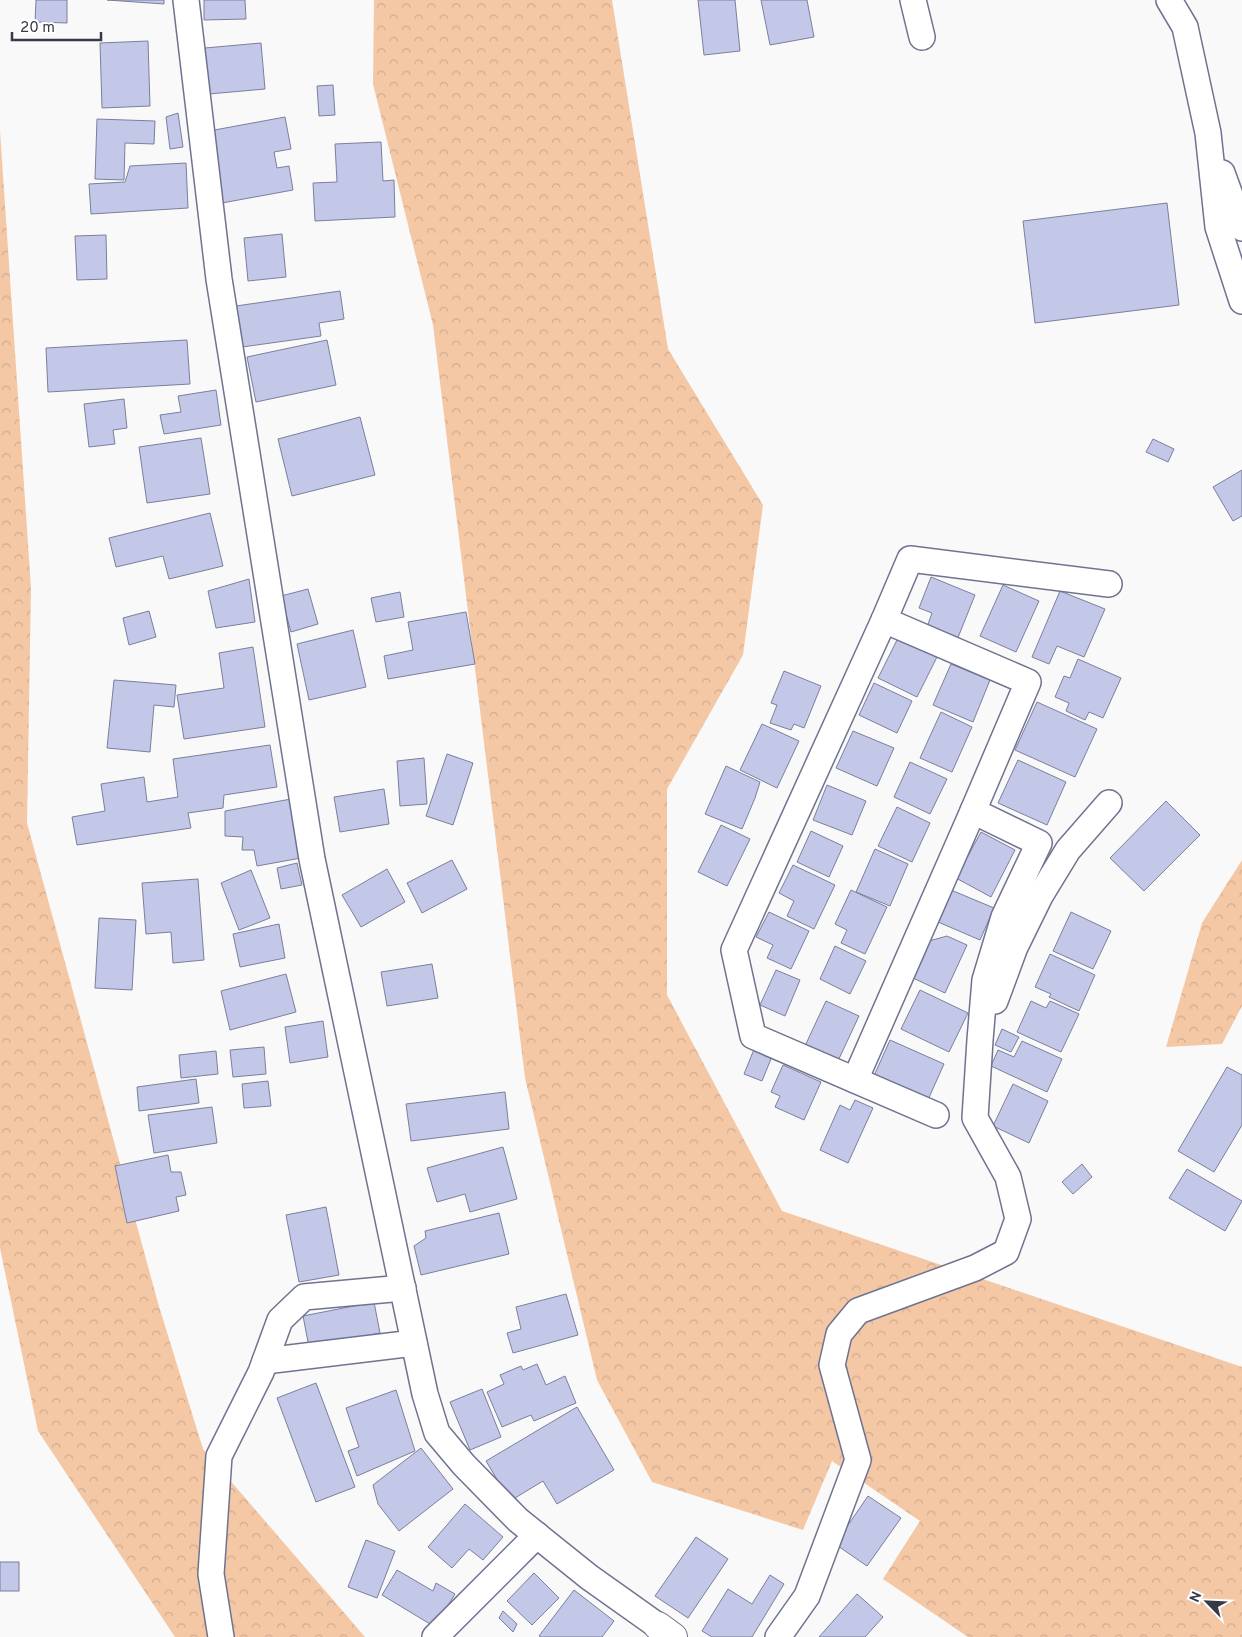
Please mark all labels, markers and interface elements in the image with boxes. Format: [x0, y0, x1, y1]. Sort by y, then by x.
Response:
scale bar [12, 10, 101, 42]
text: 20 m [20, 19, 55, 38]
north arrow [1182, 1577, 1232, 1627]
text: N [1187, 1589, 1206, 1605]

